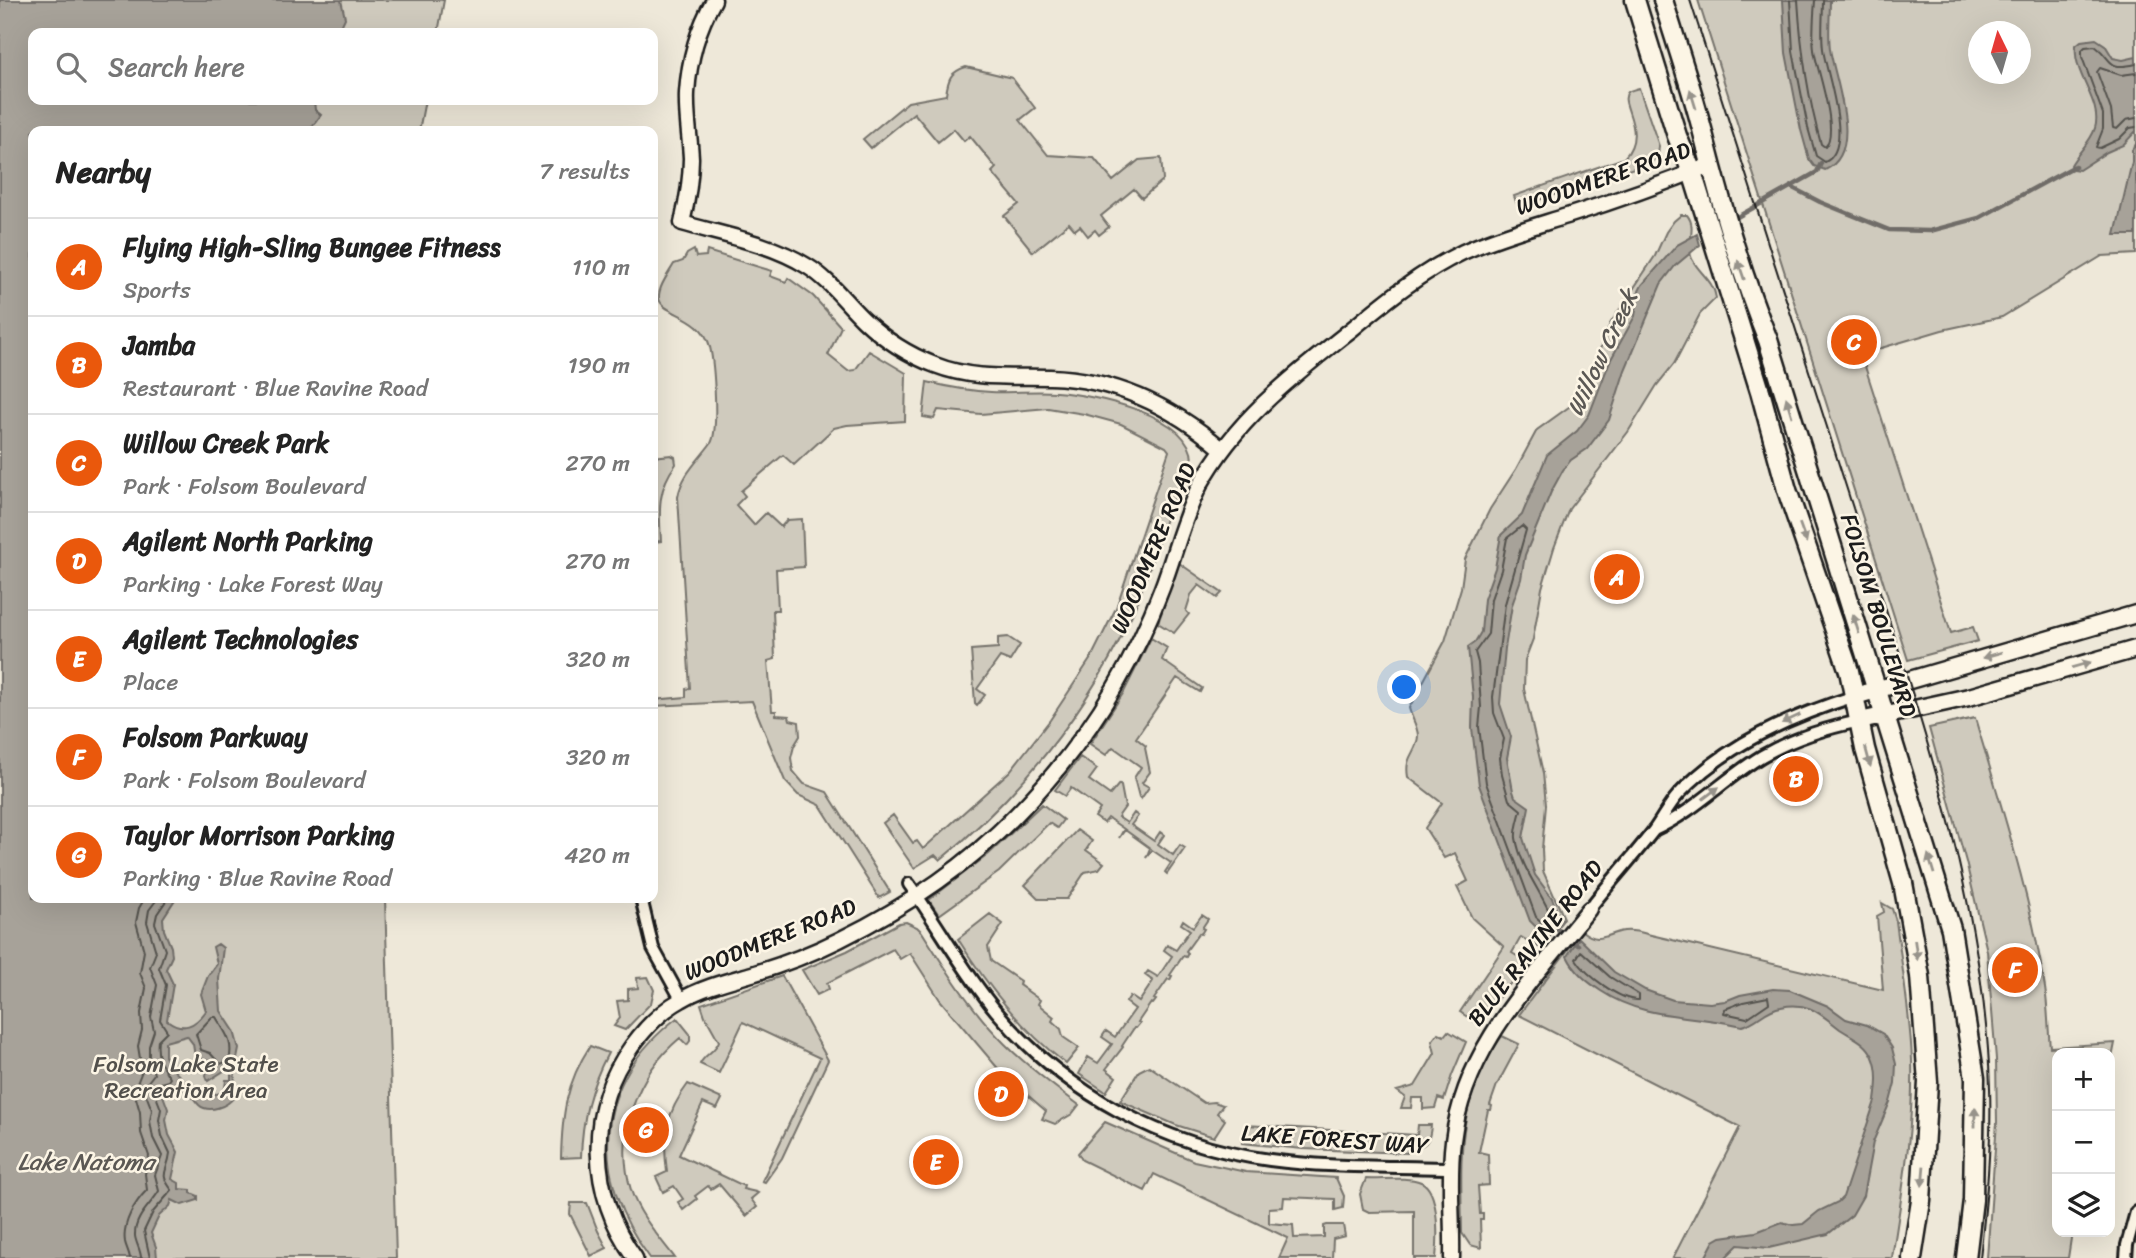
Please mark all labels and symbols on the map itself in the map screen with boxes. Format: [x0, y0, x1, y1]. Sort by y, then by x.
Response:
north arrow [1968, 21, 2031, 84]
one-way arrow [1687, 88, 1698, 109]
street label: WOODMERE ROAD [1510, 129, 1697, 228]
one-way arrow [1736, 259, 1746, 280]
water label: Willow Creek [1554, 280, 1651, 423]
pin: C [1831, 316, 1877, 368]
one-way arrow [1783, 396, 1793, 417]
street label: WOODMERE ROAD [1099, 456, 1208, 640]
street label: FOLSOM BOULEVARD [1828, 508, 1929, 722]
one-way arrow [1798, 523, 1809, 544]
pin: A [1594, 551, 1640, 603]
one-way arrow [1850, 613, 1861, 634]
one-way arrow [1981, 651, 2002, 661]
one-way arrow [2071, 659, 2092, 669]
your location [1387, 670, 1421, 704]
one-way arrow [1781, 714, 1802, 725]
one-way arrow [1863, 746, 1874, 768]
pin: B [1773, 753, 1819, 805]
one-way arrow [1702, 786, 1720, 800]
street label: BLUE RAVINE ROAD [1457, 851, 1614, 1036]
one-way arrow [1925, 853, 1935, 874]
street label: WOODMERE ROAD [678, 886, 863, 993]
one-way arrow [1911, 939, 1922, 961]
pin: F [1992, 944, 2038, 996]
park label: Folsom Lake State Recreation Area [93, 1044, 279, 1111]
pin: D [978, 1068, 1024, 1120]
pin: G [623, 1104, 669, 1156]
one-way arrow [1969, 1105, 1981, 1127]
street label: LAKE FOREST WAY [1240, 1112, 1431, 1167]
pin: E [913, 1136, 959, 1188]
water label: Lake Natoma [18, 1141, 157, 1183]
one-way arrow [1917, 1166, 1928, 1188]

